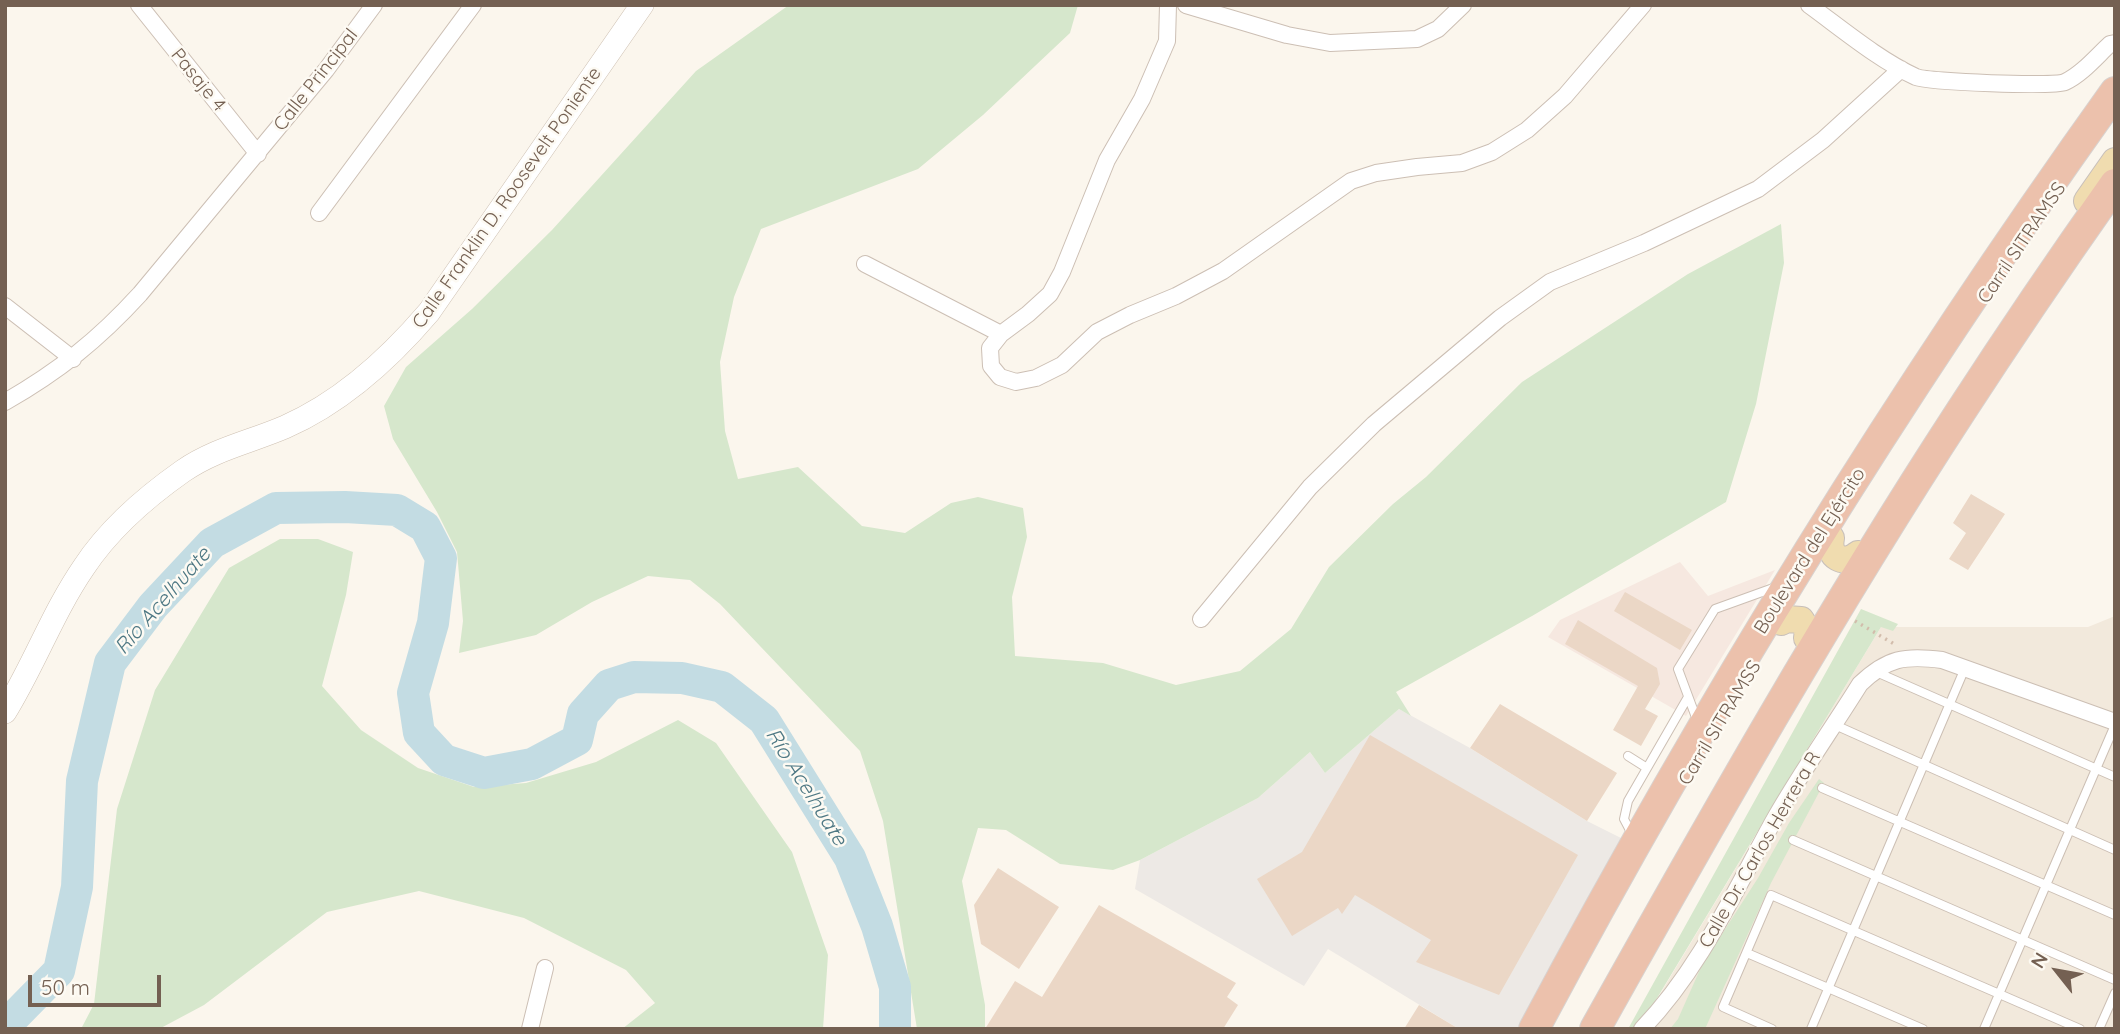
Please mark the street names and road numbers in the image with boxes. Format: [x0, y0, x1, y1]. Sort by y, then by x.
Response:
street label: Calle Principal [269, 24, 363, 136]
street label: Pasaje 4 [166, 44, 230, 116]
street label: Calle Franklin D. Roosevelt Poniente [408, 63, 606, 333]
street label: Carril SITRAMSS [1973, 178, 2071, 308]
street label: Boulevard del Ejército [1750, 464, 1870, 638]
street label: Carril SITRAMSS [1674, 657, 1766, 789]
street label: Calle Dr. Carlos Herrera R [1694, 748, 1826, 952]

